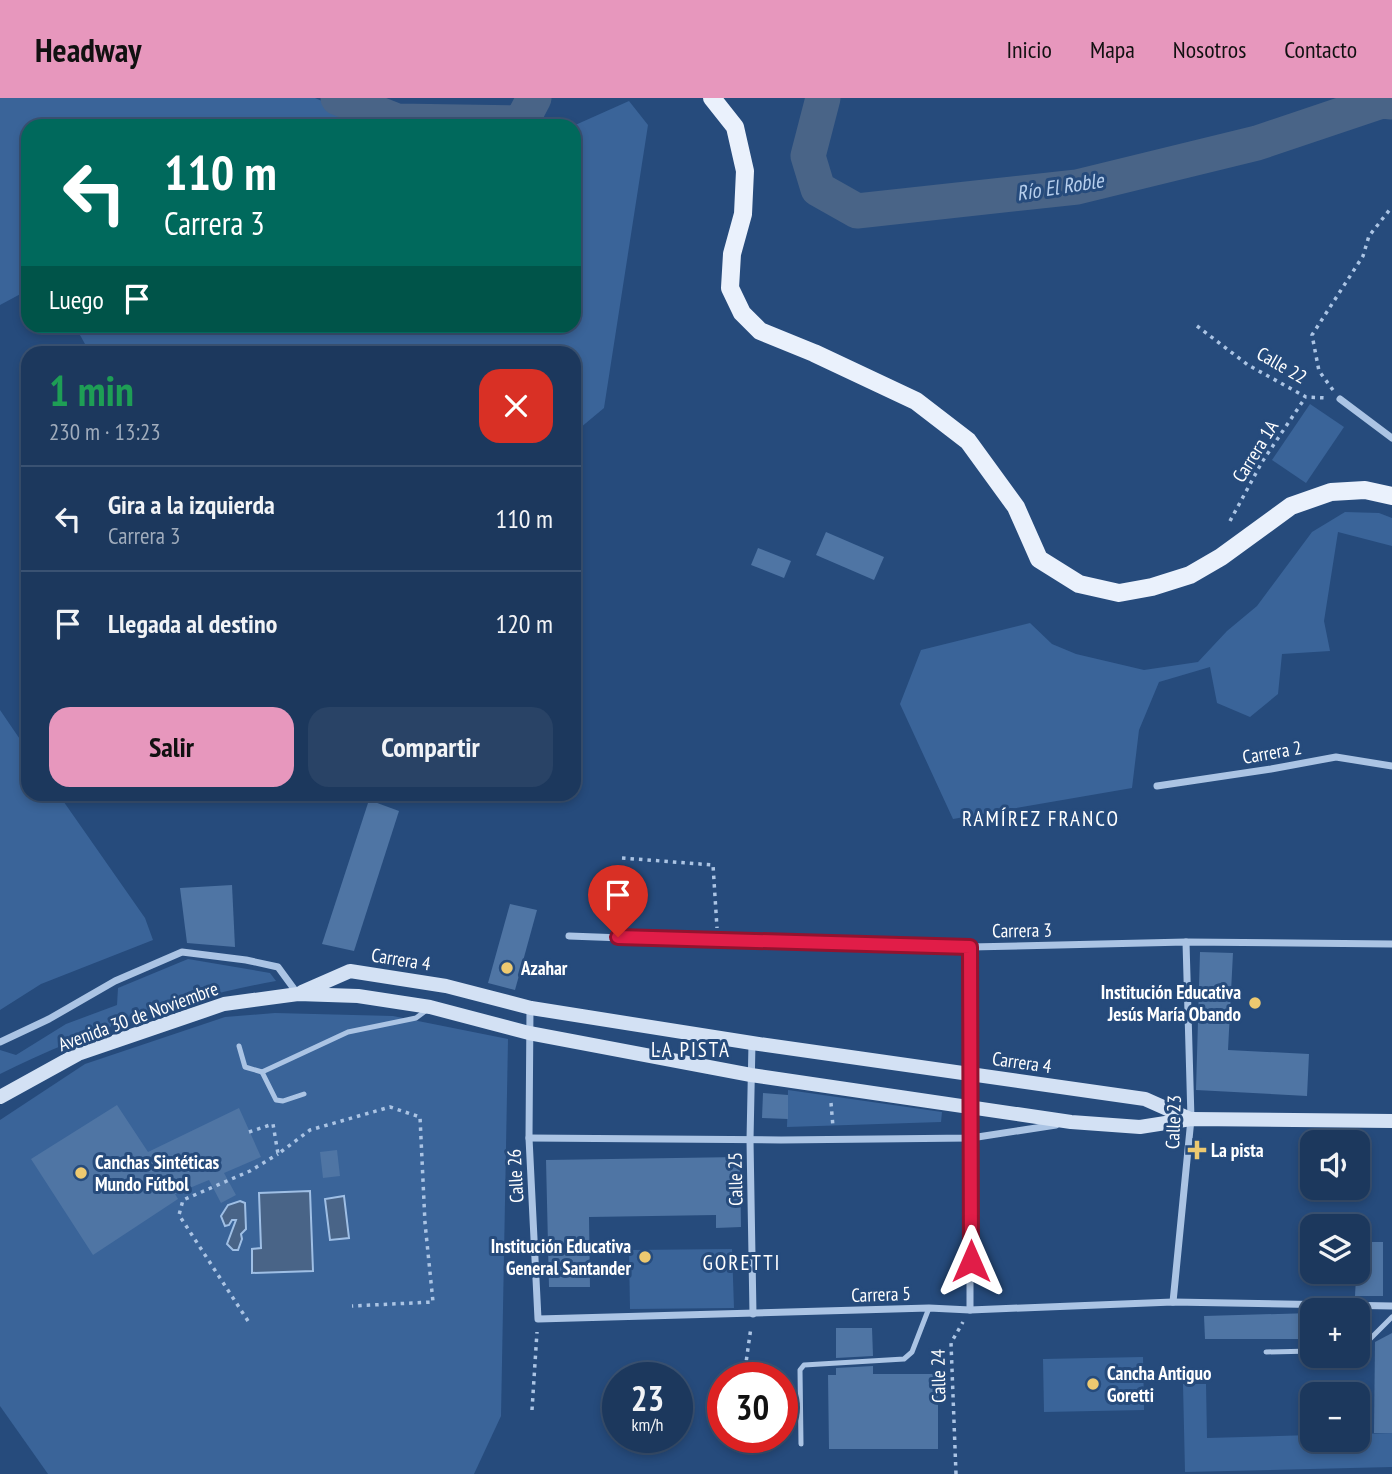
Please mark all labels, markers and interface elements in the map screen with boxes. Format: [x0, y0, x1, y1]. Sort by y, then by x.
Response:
text: Headway [35, 28, 142, 71]
text: Inicio [1006, 34, 1052, 65]
text: Mapa [1090, 34, 1135, 65]
text: Nosotros [1173, 34, 1246, 65]
text: Contacto [1284, 34, 1357, 65]
text: 110 m [164, 140, 277, 204]
icon: left [49, 147, 140, 238]
water label: Río El Roble [1015, 166, 1107, 207]
text: Carrera 3 [164, 202, 265, 244]
icon: arrive [118, 280, 156, 318]
text: Luego [49, 283, 104, 316]
street label: Calle 22 [1253, 341, 1311, 389]
text: 1 min [49, 363, 134, 418]
button: close [479, 369, 553, 443]
street label: Carrera 1A [1227, 416, 1283, 486]
text: 230 m · 13:23 [49, 417, 161, 446]
text: Gira a la izquierda [108, 488, 275, 521]
icon: left [49, 500, 87, 538]
text: 110 m [495, 502, 553, 535]
text: Carrera 3 [108, 521, 180, 550]
icon: arrive [49, 605, 87, 643]
text: Llegada al destino [108, 607, 277, 640]
text: 120 m [495, 607, 553, 640]
button: Salir [49, 707, 294, 787]
button: Compartir [308, 707, 553, 787]
street label: Carrera 2 [1241, 735, 1303, 769]
district label: RAMÍREZ FRANCO [962, 805, 1120, 832]
pin [588, 865, 648, 937]
icon: arrive [599, 876, 637, 914]
street label: Carrera 3 [992, 917, 1052, 943]
street label: Carrera 4 [370, 942, 433, 976]
place label: Azahar [520, 956, 568, 980]
marker: Azahar [499, 960, 515, 976]
street label: Avenida 30 de Noviembre [55, 976, 221, 1056]
place label: Institución Educativa Jesús María Obando [1101, 980, 1241, 1026]
marker: Institución Educativa Jesús María Obando [1247, 995, 1263, 1011]
district label: LA PISTA [651, 1036, 731, 1063]
street label: Carrera 4 [991, 1046, 1054, 1078]
street label: Calle 23 [1160, 1095, 1186, 1149]
map controls [1300, 1130, 1370, 1452]
button: sound [1300, 1130, 1370, 1200]
place label: La pista [1211, 1138, 1264, 1162]
marker: La pista [1189, 1142, 1205, 1158]
street label: Calle 26 [502, 1148, 528, 1204]
place label: Canchas Sintéticas Mundo Fútbol [95, 1150, 220, 1196]
street label: Calle 25 [723, 1152, 747, 1206]
marker: Canchas Sintéticas Mundo Fútbol [73, 1165, 89, 1181]
button: layers [1300, 1214, 1370, 1284]
position arrow [934, 1224, 1008, 1298]
place label: Institución Educativa General Santander [491, 1234, 631, 1280]
marker: Institución Educativa General Santander [637, 1249, 653, 1265]
district label: GORETTI [702, 1249, 782, 1276]
street label: Carrera 5 [851, 1281, 911, 1307]
button: + [1300, 1298, 1370, 1368]
street label: Calle 24 [926, 1348, 950, 1403]
place label: Cancha Antiguo Goretti [1107, 1361, 1211, 1407]
speed limit sign: 30 [707, 1362, 798, 1453]
text: 23 [631, 1375, 664, 1421]
marker: Cancha Antiguo Goretti [1085, 1376, 1101, 1392]
button: − [1300, 1382, 1370, 1452]
text: km/h [632, 1413, 663, 1436]

